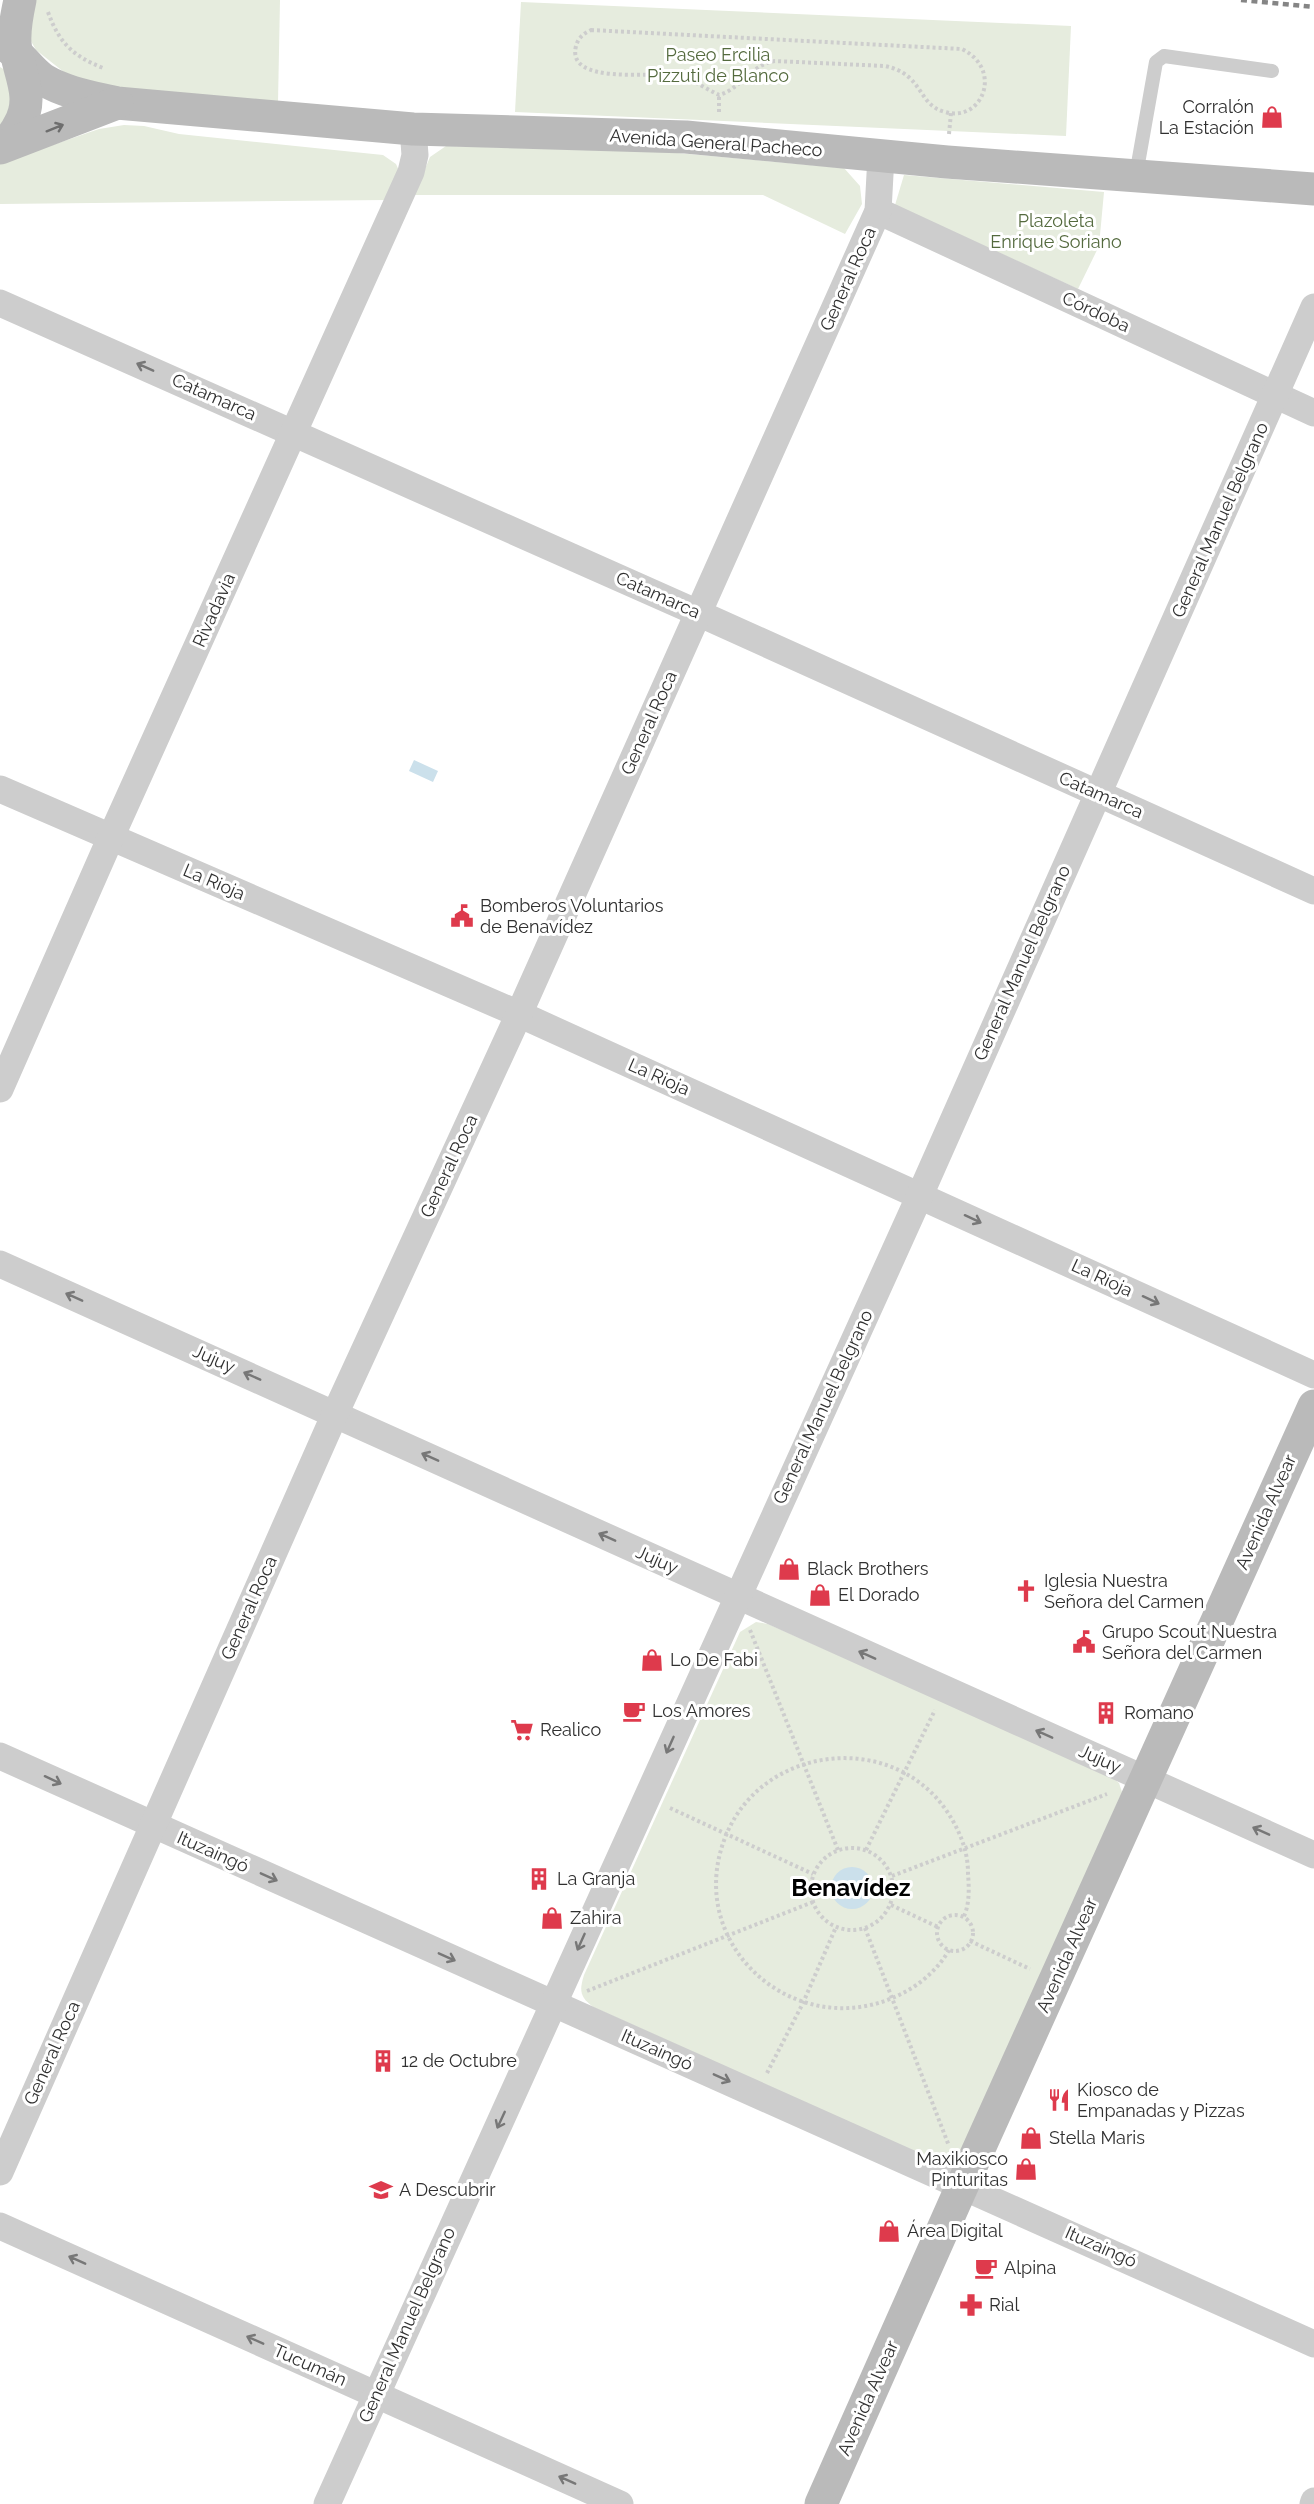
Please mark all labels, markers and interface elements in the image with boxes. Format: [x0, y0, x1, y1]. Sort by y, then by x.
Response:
park label: Paseo Ercilia Pizzuti de Blanco [647, 44, 789, 86]
place label: Corralón La Estación [1159, 96, 1254, 138]
shop icon: Corralón La Estación [1259, 104, 1285, 130]
one-way arrow [45, 122, 64, 133]
street label: Avenida General Pacheco [609, 125, 823, 160]
park label: Plazoleta Enrique Soriano [990, 210, 1122, 252]
street label: General Roca [815, 224, 880, 334]
street label: Córdoba [1059, 287, 1133, 336]
one-way arrow [137, 361, 155, 372]
street label: Catamarca [169, 369, 260, 424]
street label: General Manuel Belgrano [1167, 419, 1272, 621]
street label: Catamarca [613, 567, 704, 622]
street label: Rivadavia [188, 570, 239, 650]
street label: General Roca [616, 668, 681, 778]
street label: Catamarca [1056, 767, 1147, 822]
street label: La Rioja [180, 859, 248, 904]
street label: General Manuel Belgrano [969, 862, 1074, 1064]
place label: Bomberos Voluntarios de Benavídez [480, 895, 664, 937]
public building icon: Bomberos Voluntarios de Benavídez [449, 903, 475, 929]
street label: La Rioja [625, 1054, 693, 1099]
street label: General Roca [415, 1111, 482, 1221]
one-way arrow [964, 1214, 982, 1226]
street label: La Rioja [1068, 1254, 1136, 1301]
one-way arrow [65, 1290, 83, 1301]
one-way arrow [1141, 1295, 1159, 1307]
street label: General Manuel Belgrano [768, 1306, 877, 1507]
street label: Jujuy [190, 1340, 239, 1377]
one-way arrow [243, 1370, 261, 1381]
one-way arrow [421, 1450, 439, 1462]
street label: Avenida Alvear [1231, 1450, 1301, 1573]
one-way arrow [599, 1531, 617, 1543]
street label: Jujuy [633, 1541, 682, 1578]
street label: General Roca [216, 1553, 281, 1663]
shop icon: Black Brothers [776, 1556, 802, 1582]
place label: Black Brothers [807, 1558, 929, 1579]
place label: Iglesia Nuestra Señora del Carmen [1044, 1570, 1204, 1612]
church icon: Iglesia Nuestra Señora del Carmen [1013, 1578, 1039, 1604]
shop icon: El Dorado [807, 1582, 833, 1608]
place label: El Dorado [838, 1584, 920, 1605]
place label: Grupo Scout Nuestra Señora del Carmen [1102, 1621, 1277, 1663]
public building icon: Grupo Scout Nuestra Señora del Carmen [1071, 1629, 1097, 1655]
shop icon: Lo De Fabi [639, 1647, 665, 1673]
one-way arrow [858, 1648, 876, 1660]
place label: Lo De Fabi [670, 1649, 758, 1670]
cafe icon: Los Amores [621, 1698, 647, 1724]
place label: Los Amores [652, 1700, 751, 1721]
building icon: Romano [1093, 1700, 1119, 1726]
place label: Romano [1124, 1702, 1194, 1723]
supermarket icon: Realico [509, 1717, 535, 1743]
place label: Realico [540, 1719, 601, 1740]
one-way arrow [1036, 1728, 1054, 1740]
one-way arrow [664, 1736, 675, 1754]
street label: Jujuy [1076, 1740, 1125, 1777]
one-way arrow [44, 1775, 62, 1786]
one-way arrow [1252, 1825, 1270, 1837]
street label: Ituzaingó [174, 1826, 252, 1877]
building icon: La Granja [526, 1866, 552, 1892]
place label: La Granja [557, 1868, 635, 1889]
one-way arrow [260, 1872, 278, 1884]
district label: Benavídez [791, 1873, 911, 1902]
street label: Avenida Alvear [1032, 1893, 1102, 2016]
shop icon: Zahira [539, 1905, 565, 1931]
place label: Zahira [570, 1907, 622, 1928]
one-way arrow [575, 1933, 587, 1951]
one-way arrow [438, 1951, 456, 1963]
street label: General Roca [19, 1998, 84, 2108]
street label: Ituzaingó [618, 2024, 696, 2075]
building icon: 12 de Octubre [370, 2048, 396, 2074]
place label: 12 de Octubre [401, 2050, 517, 2071]
one-way arrow [712, 2073, 730, 2084]
place label: Kiosco de Empanadas y Pizzas [1077, 2079, 1245, 2121]
restaurant icon: Kiosco de Empanadas y Pizzas [1046, 2087, 1072, 2113]
one-way arrow [494, 2111, 505, 2129]
shop icon: Stella Maris [1018, 2125, 1044, 2151]
place label: Stella Maris [1049, 2127, 1145, 2148]
place label: Maxikiosco Pinturitas [916, 2148, 1008, 2190]
shop icon: Maxikiosco Pinturitas [1013, 2156, 1039, 2182]
school or university icon: A Descubrir [368, 2177, 394, 2203]
place label: A Descubrir [399, 2179, 496, 2200]
shop icon: Área Digital [876, 2218, 902, 2244]
place label: Área Digital [907, 2219, 1003, 2241]
street label: Ituzaingó [1062, 2221, 1140, 2272]
street label: General Manuel Belgrano [354, 2224, 459, 2426]
one-way arrow [68, 2254, 86, 2265]
cafe icon: Alpina [973, 2255, 999, 2281]
place label: Alpina [1004, 2257, 1056, 2278]
pharmacy icon: Rial [958, 2292, 984, 2318]
place label: Rial [989, 2294, 1019, 2315]
one-way arrow [246, 2334, 264, 2345]
street label: Avenida Alvear [833, 2336, 903, 2459]
street label: Tucumán [270, 2339, 350, 2390]
one-way arrow [558, 2474, 576, 2485]

